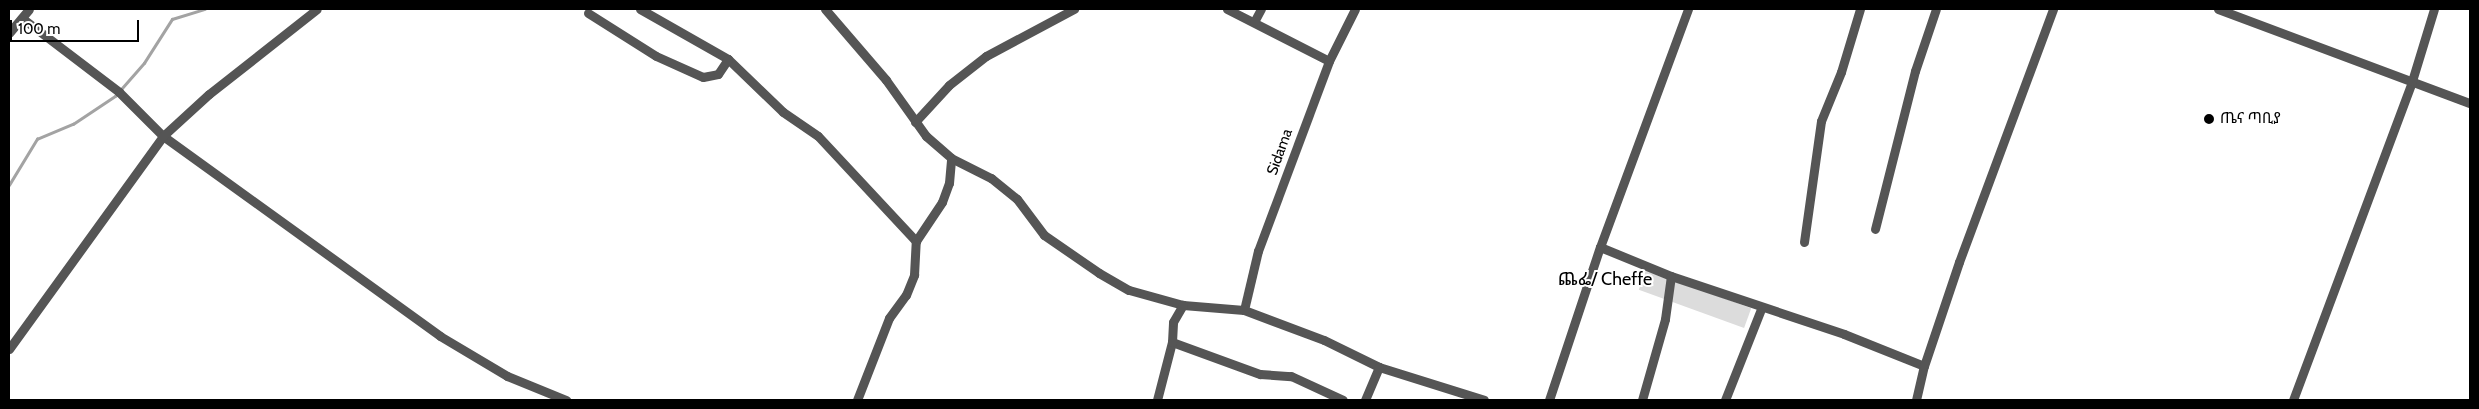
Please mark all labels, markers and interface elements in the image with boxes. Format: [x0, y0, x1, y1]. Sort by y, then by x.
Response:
scale bar [12, 10, 141, 42]
text: 100 m [18, 20, 60, 38]
place label: ጤና ጣቢያ [2220, 110, 2281, 128]
marker: ጤና ጣቢያ [2202, 112, 2216, 126]
street label: Sidama [1263, 126, 1297, 178]
district label: ጨፌ/ Cheffe [1558, 268, 1652, 290]

